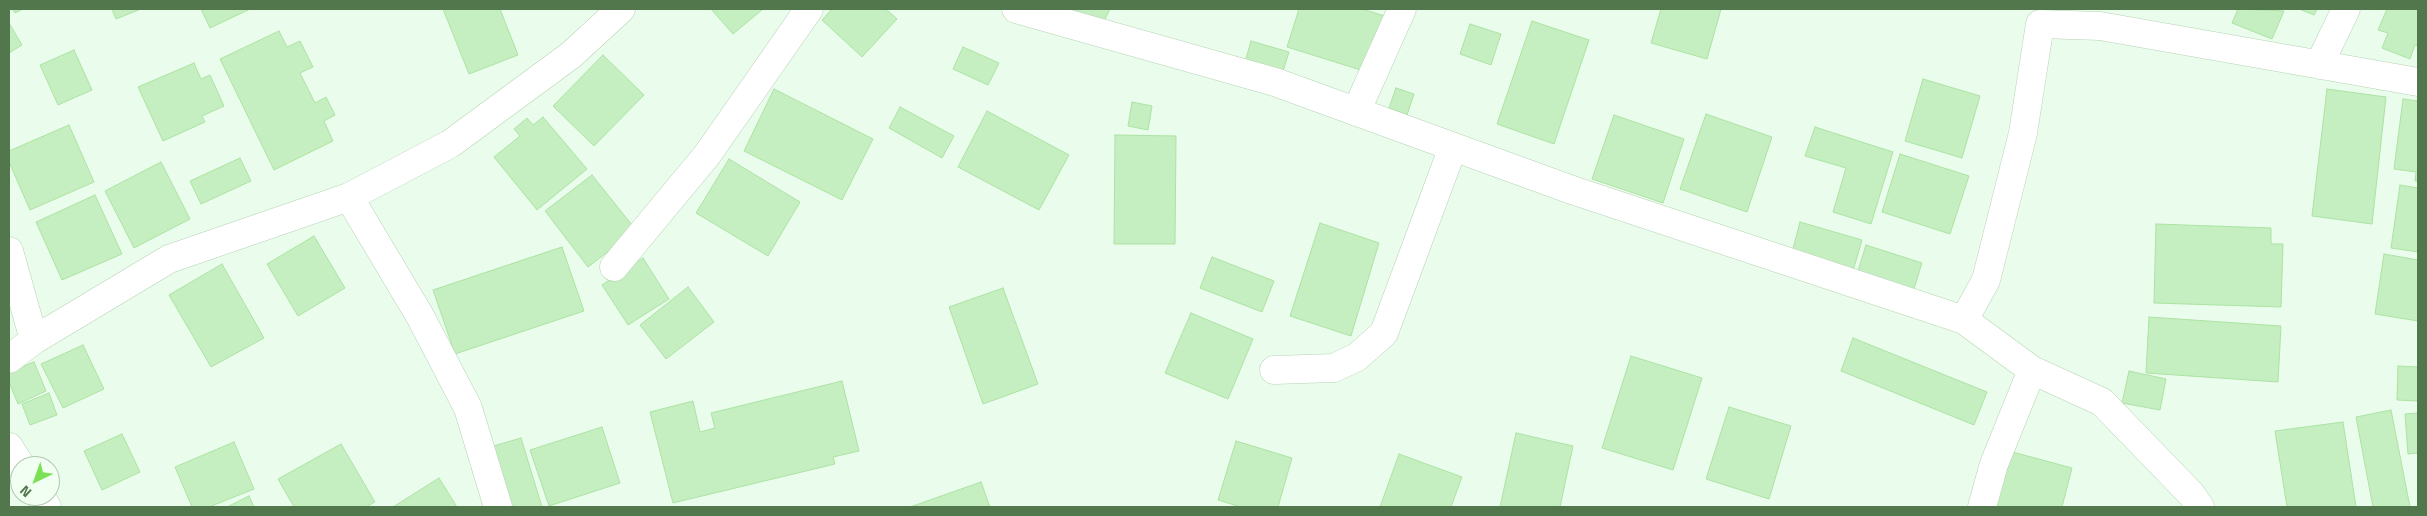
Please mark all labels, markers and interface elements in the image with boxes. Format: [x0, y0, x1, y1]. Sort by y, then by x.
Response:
north arrow [10, 456, 60, 506]
text: N [15, 481, 36, 503]

